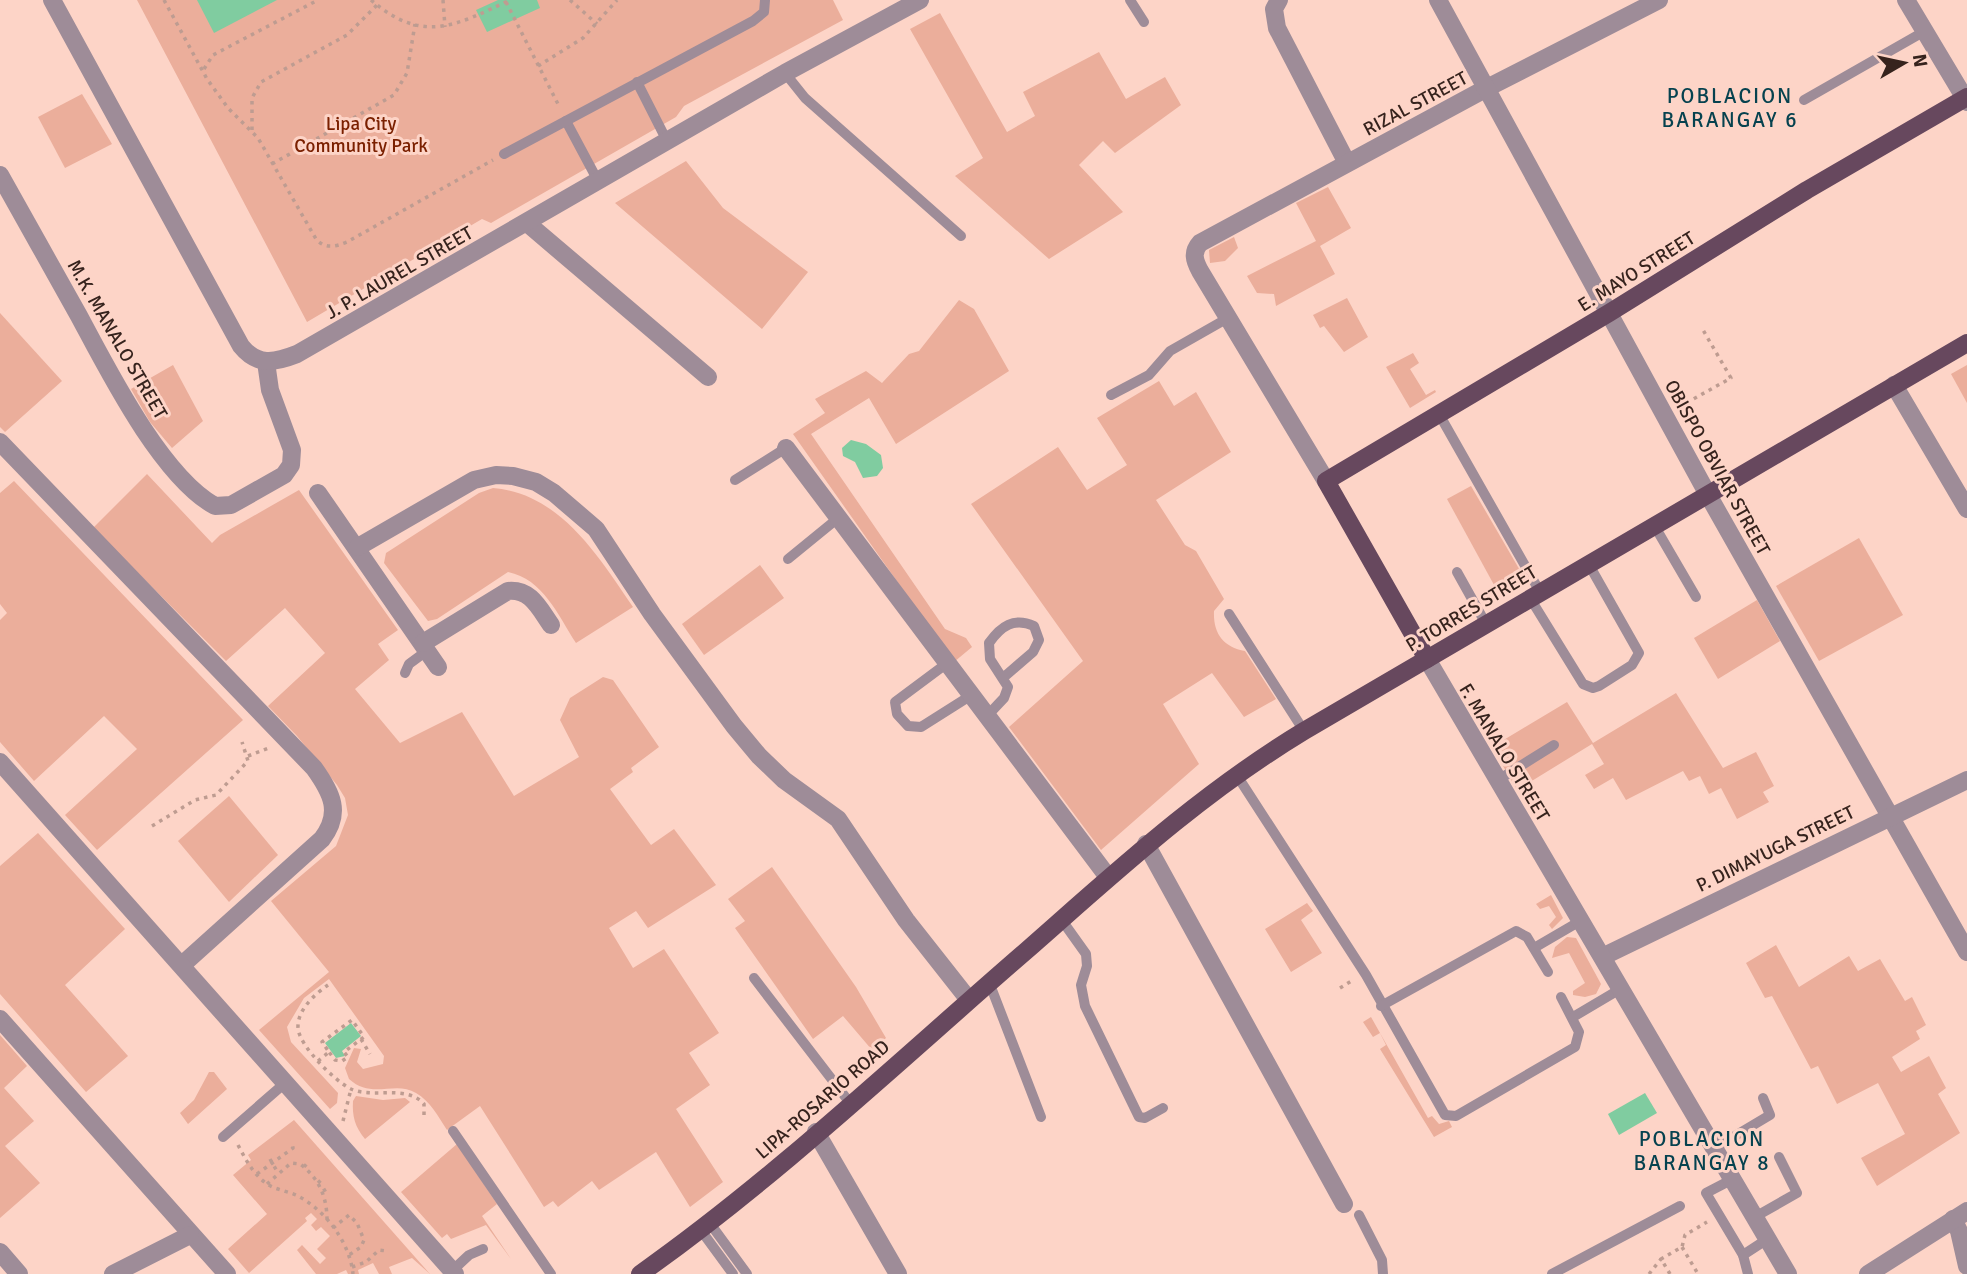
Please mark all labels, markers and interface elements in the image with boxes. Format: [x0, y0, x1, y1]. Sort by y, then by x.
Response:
north arrow [1869, 28, 1939, 98]
text: N [1907, 52, 1933, 69]
street label: RIZAL STREET [1359, 66, 1472, 141]
district label: POBLACION BARANGAY 6 [1661, 83, 1799, 133]
park label: Lipa City Community Park [294, 112, 428, 158]
street label: J. P. LAUREL STREET [322, 221, 478, 325]
street label: E. MAYO STREET [1574, 226, 1700, 317]
street label: M.K. MANALO STREET [62, 256, 173, 424]
street label: OBISPO OBVIAR STREET [1659, 376, 1776, 560]
street label: P. TORRES STREET [1402, 560, 1542, 657]
street label: F. MANALO STREET [1454, 679, 1555, 826]
street label: P. DIMAYUGA STREET [1692, 800, 1859, 898]
street label: LIPA-ROSARIO ROAD [751, 1035, 895, 1165]
district label: POBLACION BARANGAY 8 [1633, 1126, 1771, 1176]

